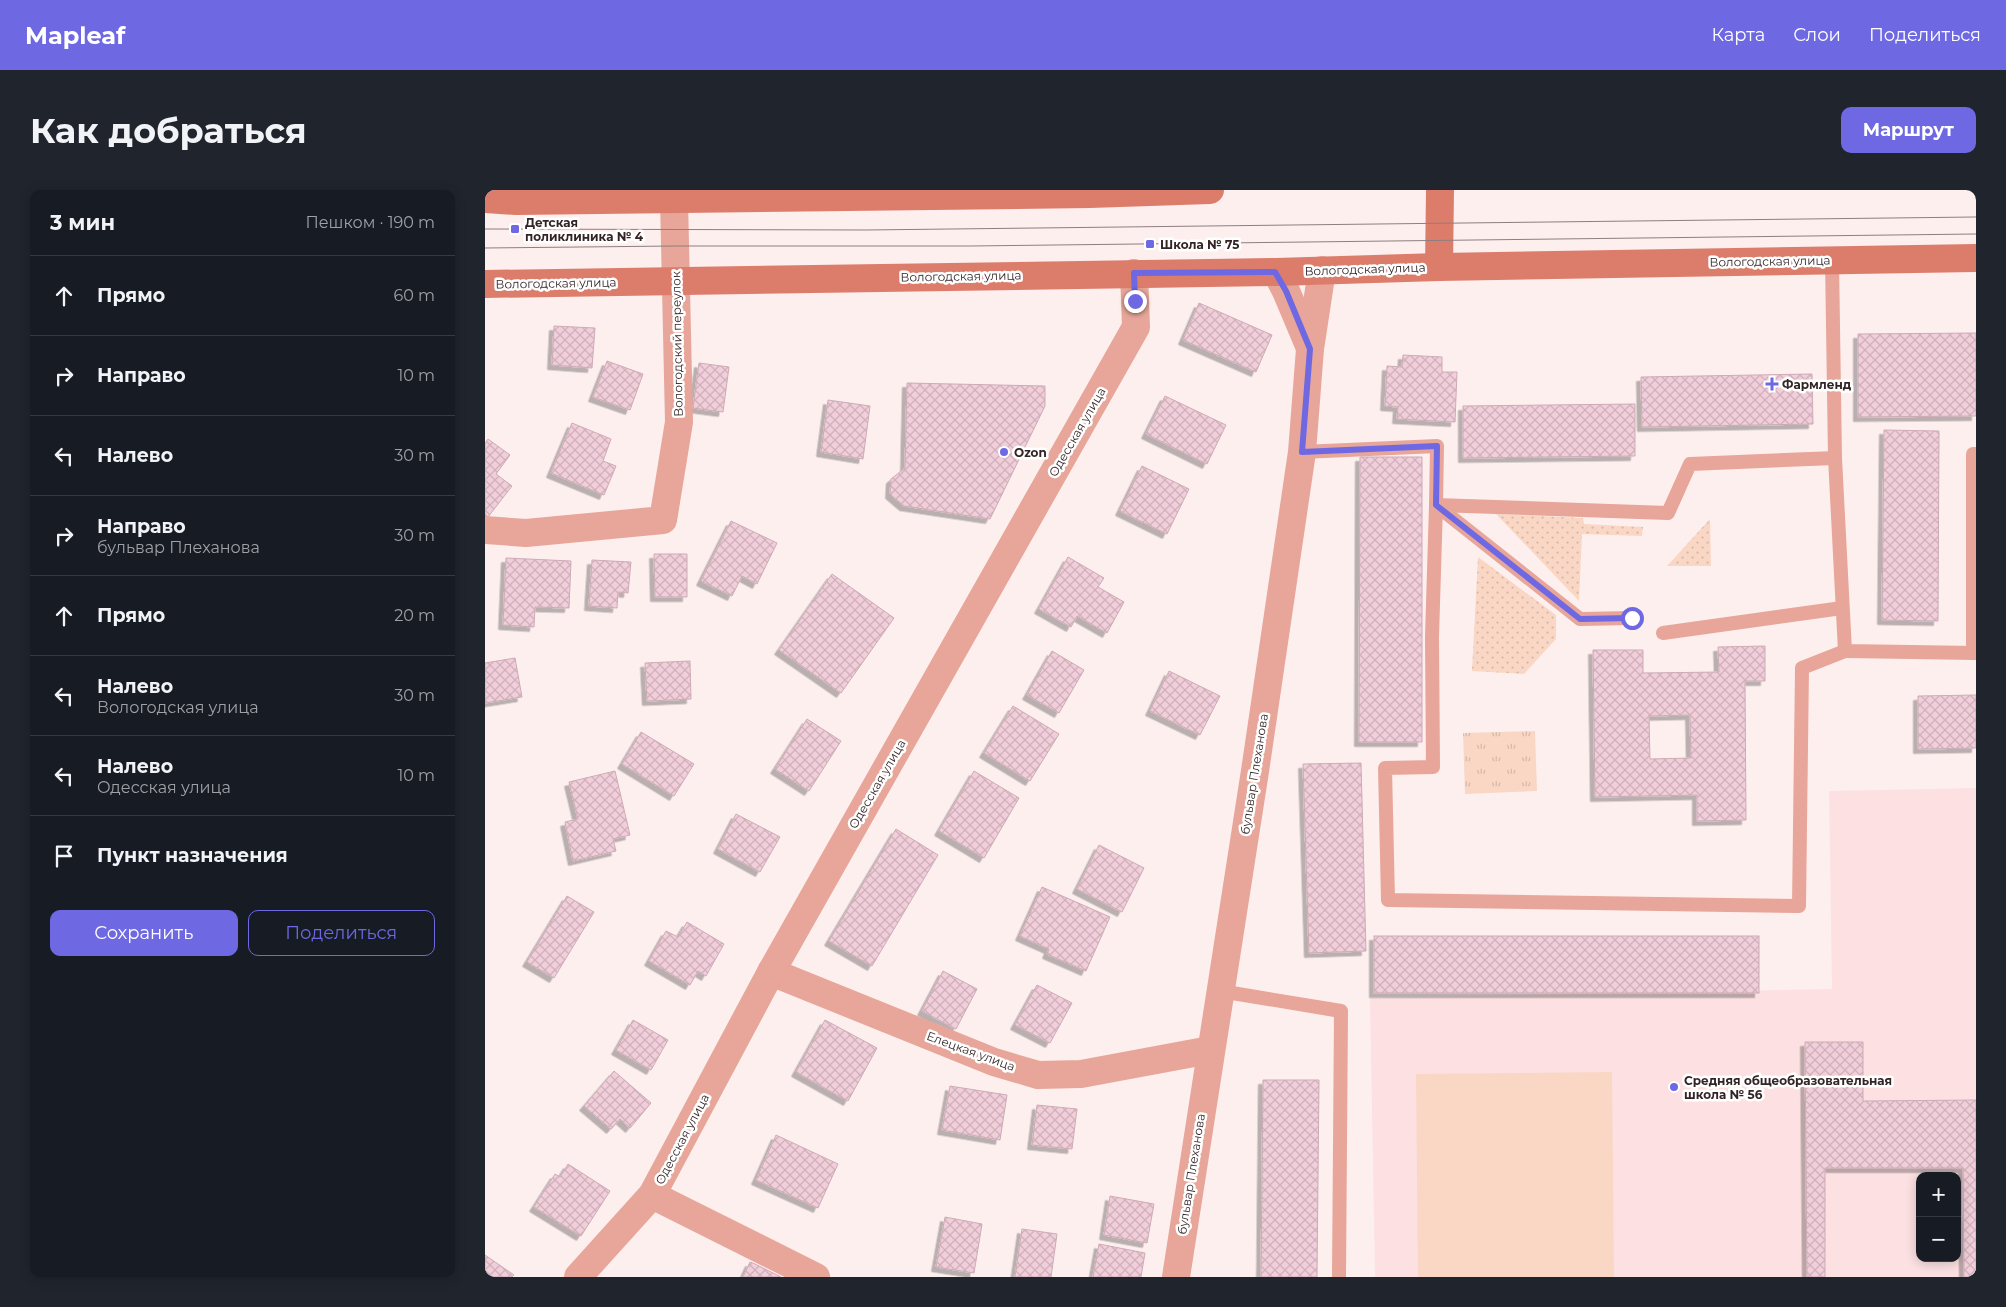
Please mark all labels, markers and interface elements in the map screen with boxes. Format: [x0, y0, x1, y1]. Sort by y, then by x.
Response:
text: Mapleaf [25, 21, 125, 50]
text: Карта [1711, 24, 1765, 46]
text: Слои [1793, 24, 1841, 46]
text: Поделиться [1869, 24, 1981, 46]
button: Маршрут [1841, 107, 1976, 153]
text: Как добраться [30, 109, 307, 152]
text: 3 мин [50, 210, 115, 235]
text: Пешком · 190 m [306, 213, 435, 232]
place label: Детская поликлиника № 4 [525, 215, 644, 244]
marker: Детская поликлиника № 4 [509, 223, 521, 235]
place label: Школа № 75 [1160, 237, 1239, 252]
marker: Школа № 75 [1144, 238, 1156, 250]
street label: Вологодская улица [1709, 252, 1831, 270]
street label: Вологодская улица [1304, 259, 1426, 279]
street label: Вологодская улица [900, 267, 1022, 285]
street label: Вологодский переулок [668, 271, 686, 417]
street label: Вологодская улица [495, 274, 617, 292]
icon: ahead [50, 282, 78, 310]
text: Прямо [97, 284, 165, 307]
text: 60 m [393, 286, 435, 305]
route end [1124, 290, 1147, 313]
icon: right [50, 362, 78, 390]
text: Направо [97, 364, 186, 387]
text: 10 m [397, 366, 435, 385]
place label: Фармленд [1782, 377, 1852, 392]
marker: Фармленд [1766, 378, 1778, 390]
street label: Одесская улица [1045, 385, 1109, 479]
icon: left [50, 442, 78, 470]
text: Налево [97, 444, 173, 467]
place label: Ozon [1014, 445, 1047, 460]
text: 30 m [394, 446, 435, 465]
marker: Ozon [998, 446, 1010, 458]
text: Направо [97, 515, 186, 538]
icon: right [50, 522, 78, 550]
text: 30 m [394, 526, 435, 545]
text: бульвар Плеханова [97, 538, 260, 557]
icon: ahead [50, 602, 78, 630]
text: Прямо [97, 604, 165, 627]
text: 20 m [394, 606, 435, 625]
route start [1621, 607, 1644, 630]
text: Налево [97, 675, 173, 698]
icon: left [50, 682, 78, 710]
text: 30 m [394, 686, 435, 705]
text: Вологодская улица [97, 698, 258, 717]
street label: бульвар Плеханова [1237, 713, 1271, 835]
street label: Одесская улица [845, 737, 909, 831]
text: Налево [97, 755, 173, 778]
icon: left [50, 762, 78, 790]
text: 10 m [397, 766, 435, 785]
text: Одесская улица [97, 778, 231, 797]
icon: arrive [50, 842, 78, 870]
text: Пункт назначения [97, 844, 288, 867]
button: Сохранить [50, 910, 238, 956]
button: Поделиться [248, 910, 435, 956]
street label: Елецкая улица [925, 1028, 1017, 1074]
place label: Средняя общеобразовательная школа № 56 [1684, 1073, 1892, 1102]
marker: Средняя общеобразовательная школа № 56 [1668, 1081, 1680, 1093]
street label: Одесская улица [652, 1091, 712, 1187]
street label: бульвар Плеханова [1174, 1113, 1208, 1235]
map controls [1916, 1172, 1961, 1262]
button: + [1916, 1172, 1961, 1217]
button: − [1916, 1217, 1961, 1262]

